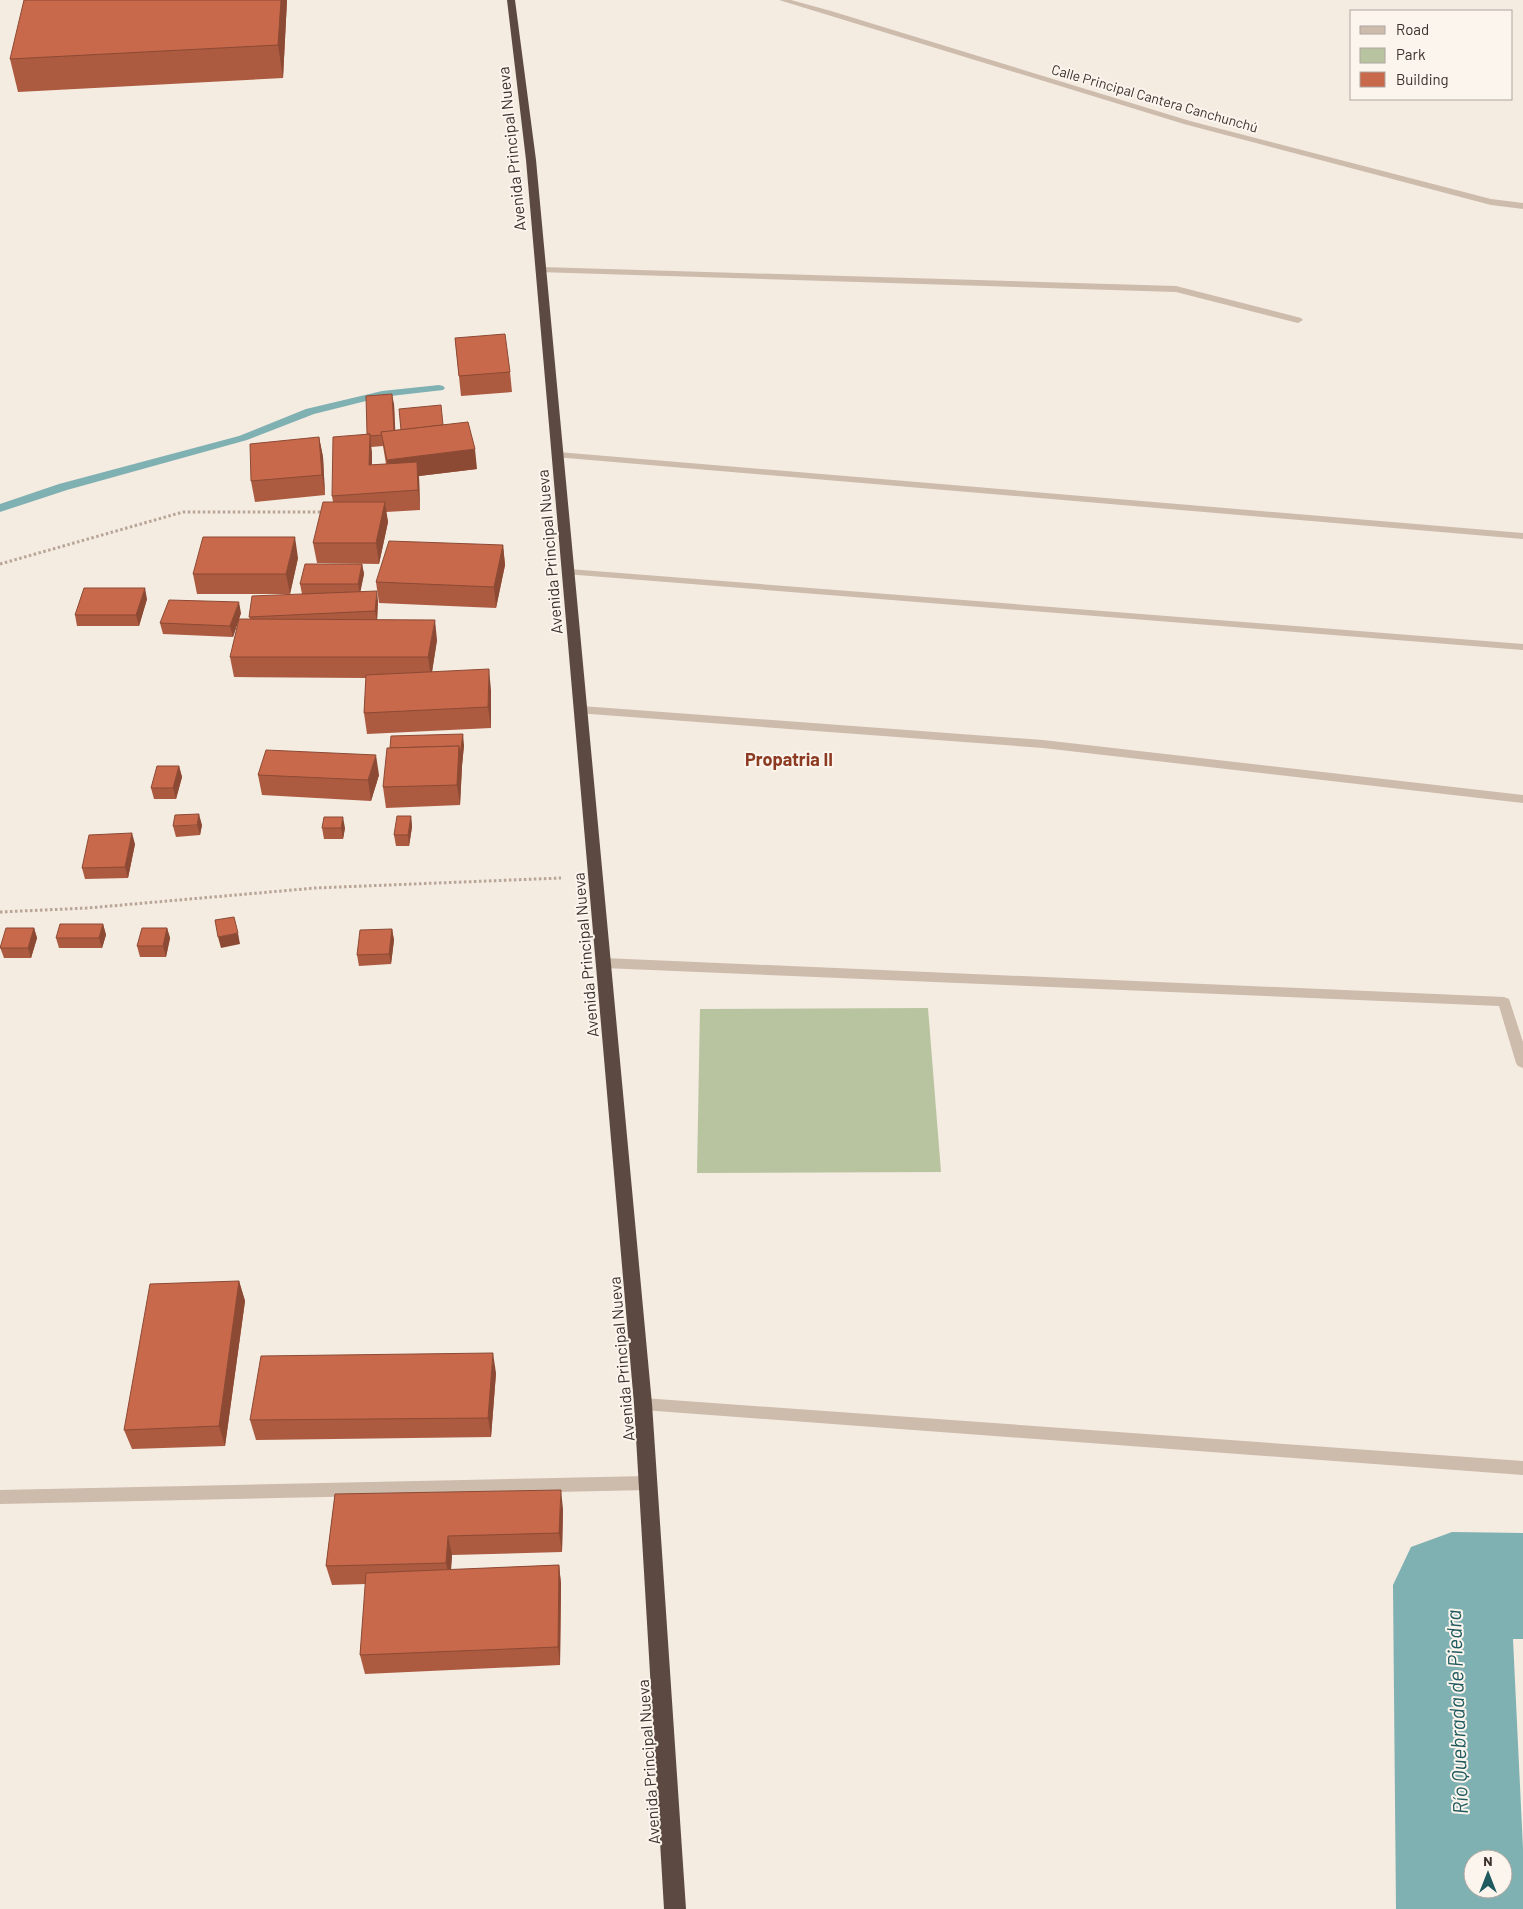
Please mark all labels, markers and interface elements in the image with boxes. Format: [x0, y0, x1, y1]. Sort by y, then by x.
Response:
legend [1350, 10, 1513, 100]
text: Road [1396, 20, 1429, 38]
text: Park [1396, 45, 1426, 63]
street label: Calle Principal Cantera Canchunchú [1050, 60, 1260, 136]
street label: Avenida Principal Nueva [493, 66, 529, 232]
text: Building [1396, 70, 1449, 88]
street label: Avenida Principal Nueva [532, 469, 566, 635]
district label: Propatria II [745, 748, 833, 770]
street label: Avenida Principal Nueva [568, 872, 602, 1038]
street label: Avenida Principal Nueva [604, 1276, 638, 1442]
water label: Río Quebrada de Piedra [1440, 1609, 1472, 1815]
street label: Avenida Principal Nueva [633, 1679, 663, 1845]
north arrow [1463, 1849, 1513, 1899]
text: N [1483, 1852, 1493, 1869]

